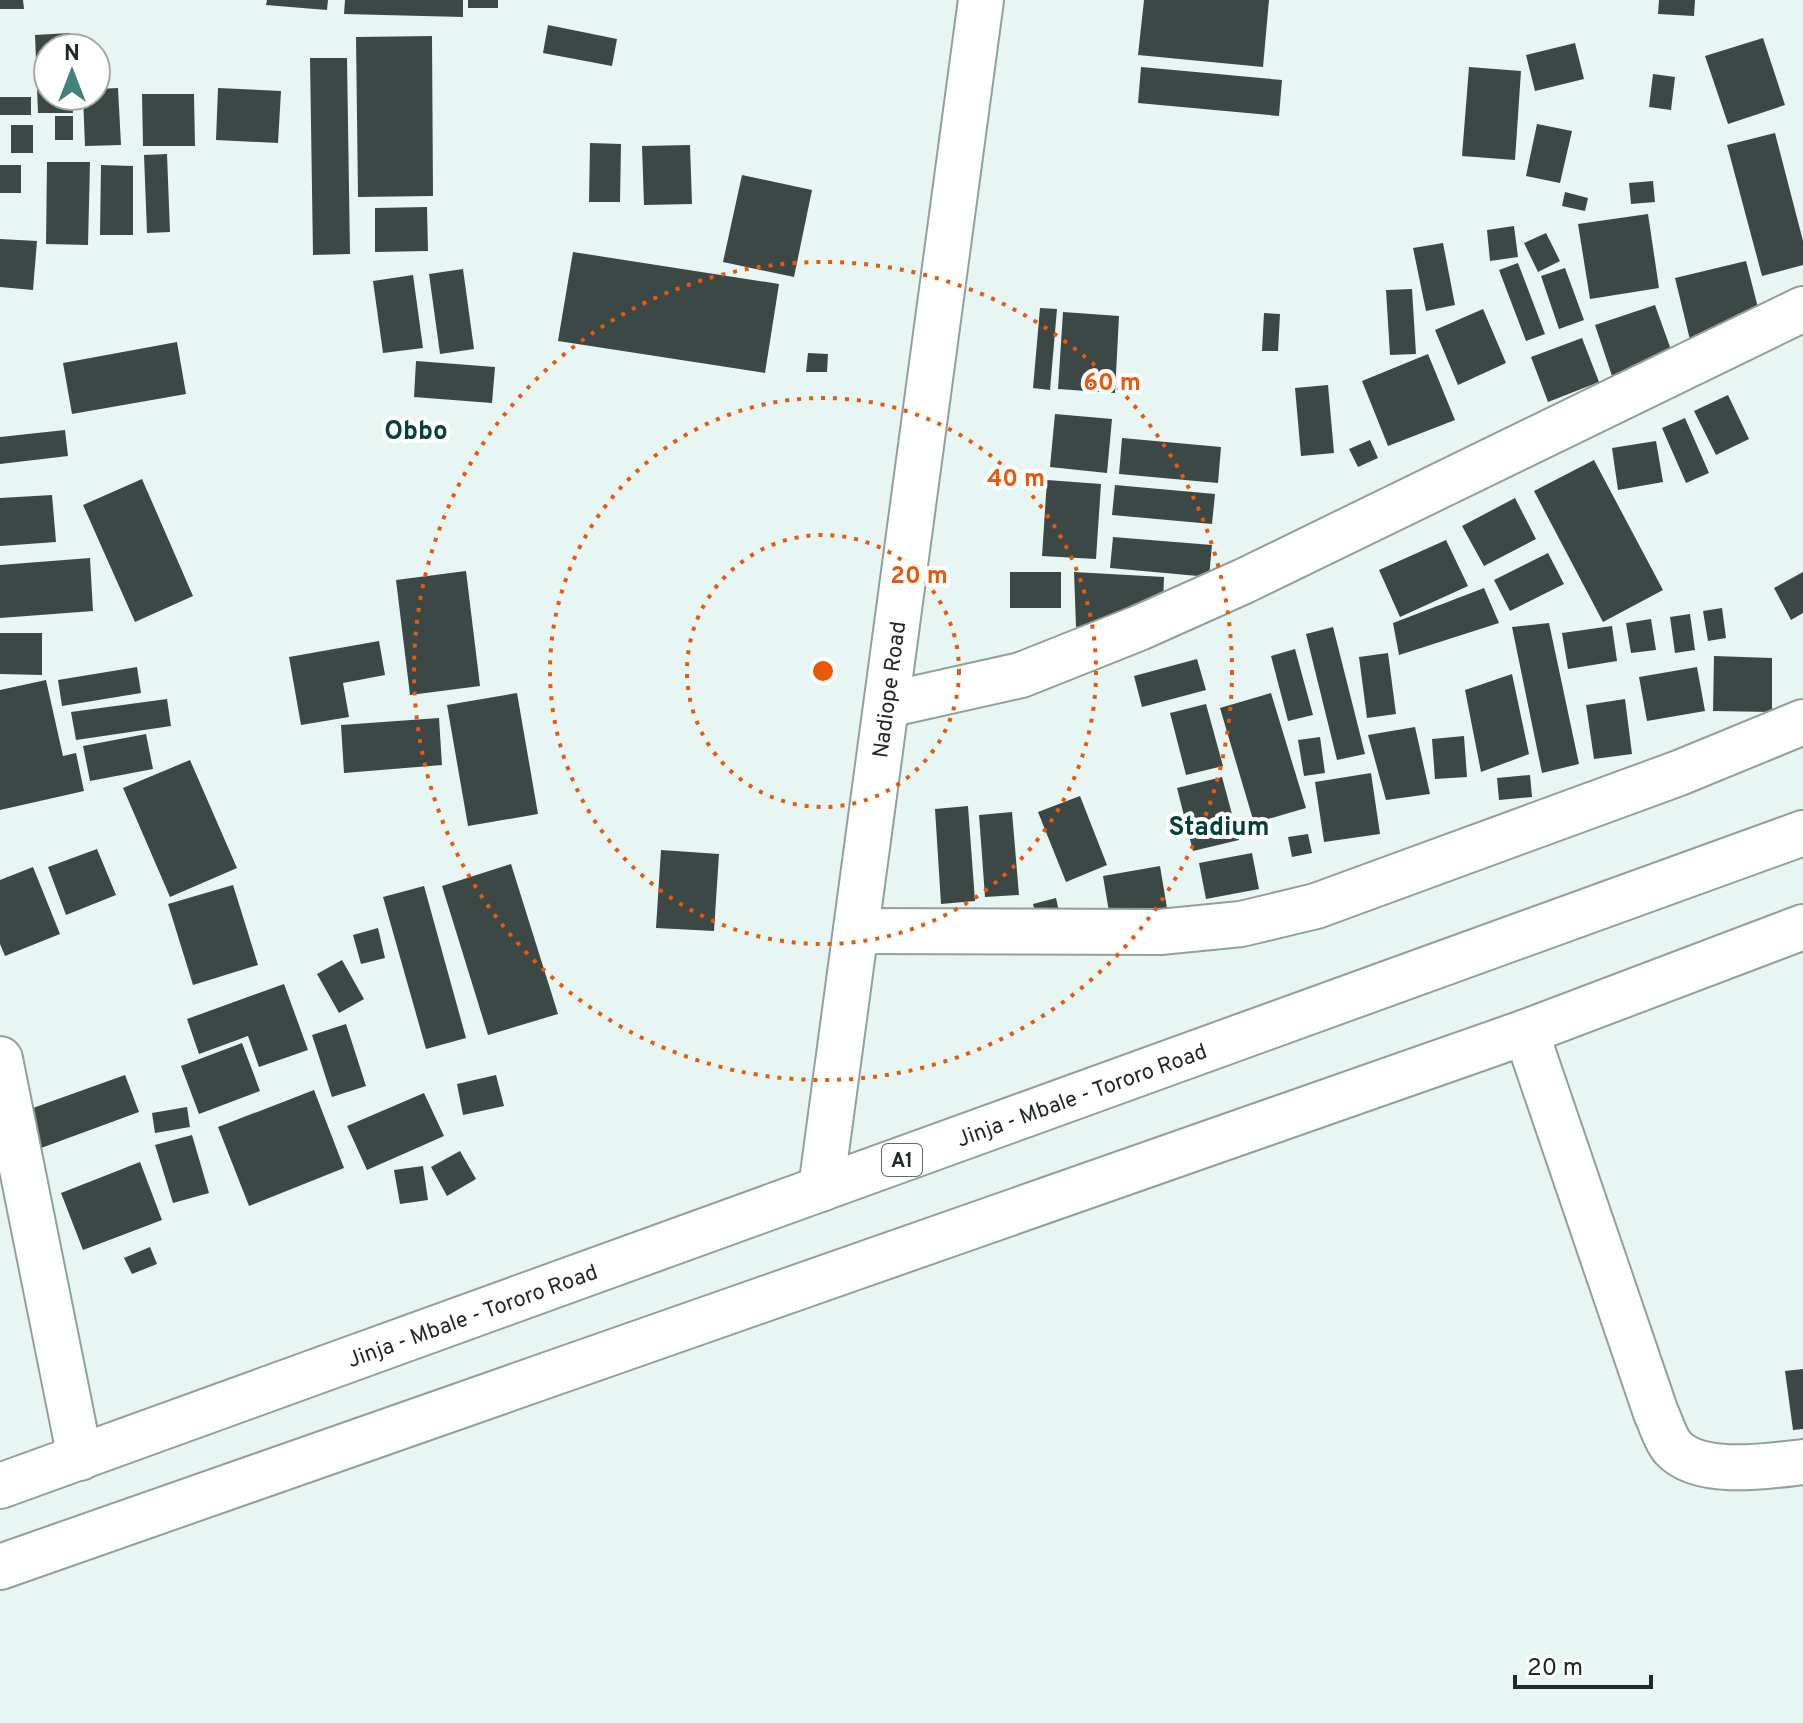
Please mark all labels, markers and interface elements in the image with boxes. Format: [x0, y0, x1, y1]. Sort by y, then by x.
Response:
north arrow [32, 32, 112, 112]
text: N [64, 41, 80, 68]
text: 60 m [1083, 369, 1141, 399]
district label: Obbo [384, 416, 448, 449]
text: 40 m [987, 465, 1045, 495]
text: 20 m [890, 562, 948, 592]
street label: Nadiope Road [868, 620, 913, 760]
centre of rings [809, 657, 837, 685]
district label: Stadium [1169, 812, 1269, 845]
street label: Jinja - Mbale - Tororo Road [953, 1039, 1211, 1154]
road number: A1 [882, 1144, 922, 1176]
street label: Jinja - Mbale - Tororo Road [344, 1260, 602, 1375]
scale bar [1515, 1639, 1651, 1689]
text: 20 m [1527, 1654, 1583, 1684]

